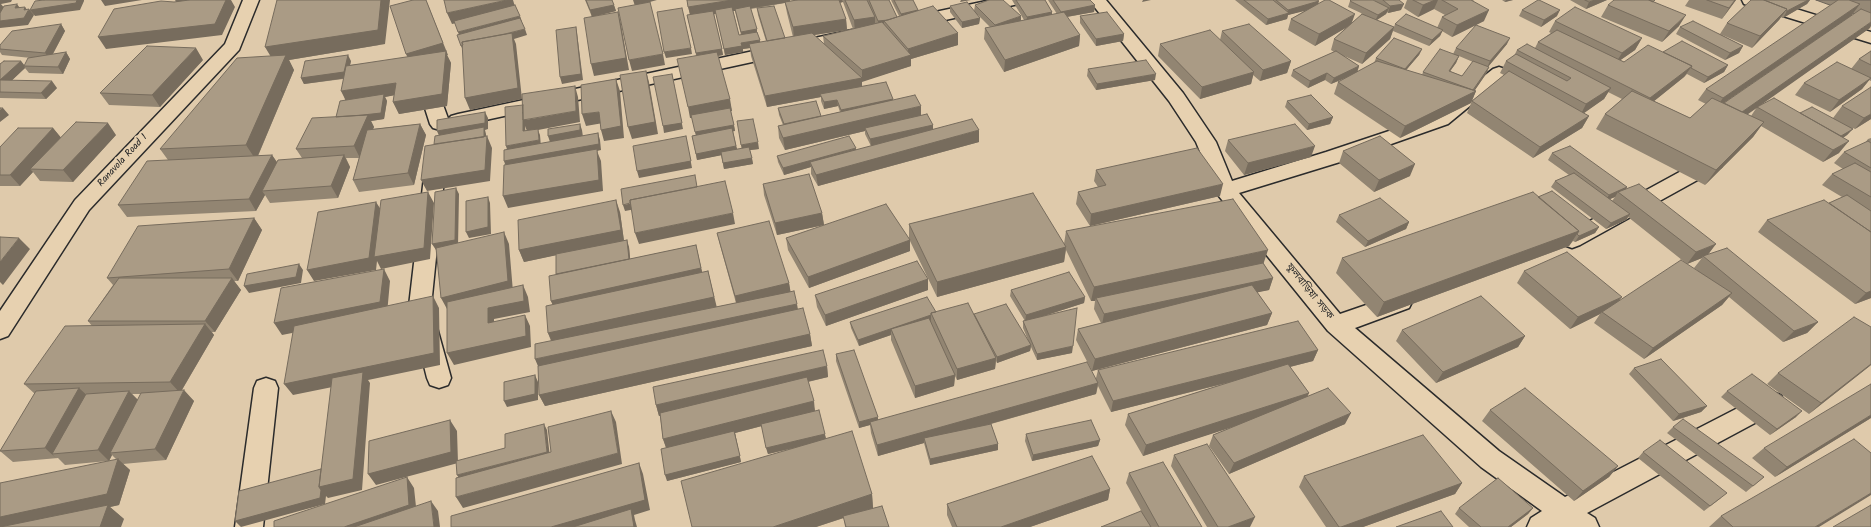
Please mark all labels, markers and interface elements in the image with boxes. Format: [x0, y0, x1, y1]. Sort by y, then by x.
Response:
street label: Ranavola Road 1 [96, 132, 150, 190]
street label: ফুলবাড়িয়া সড়ক [1283, 262, 1335, 322]

